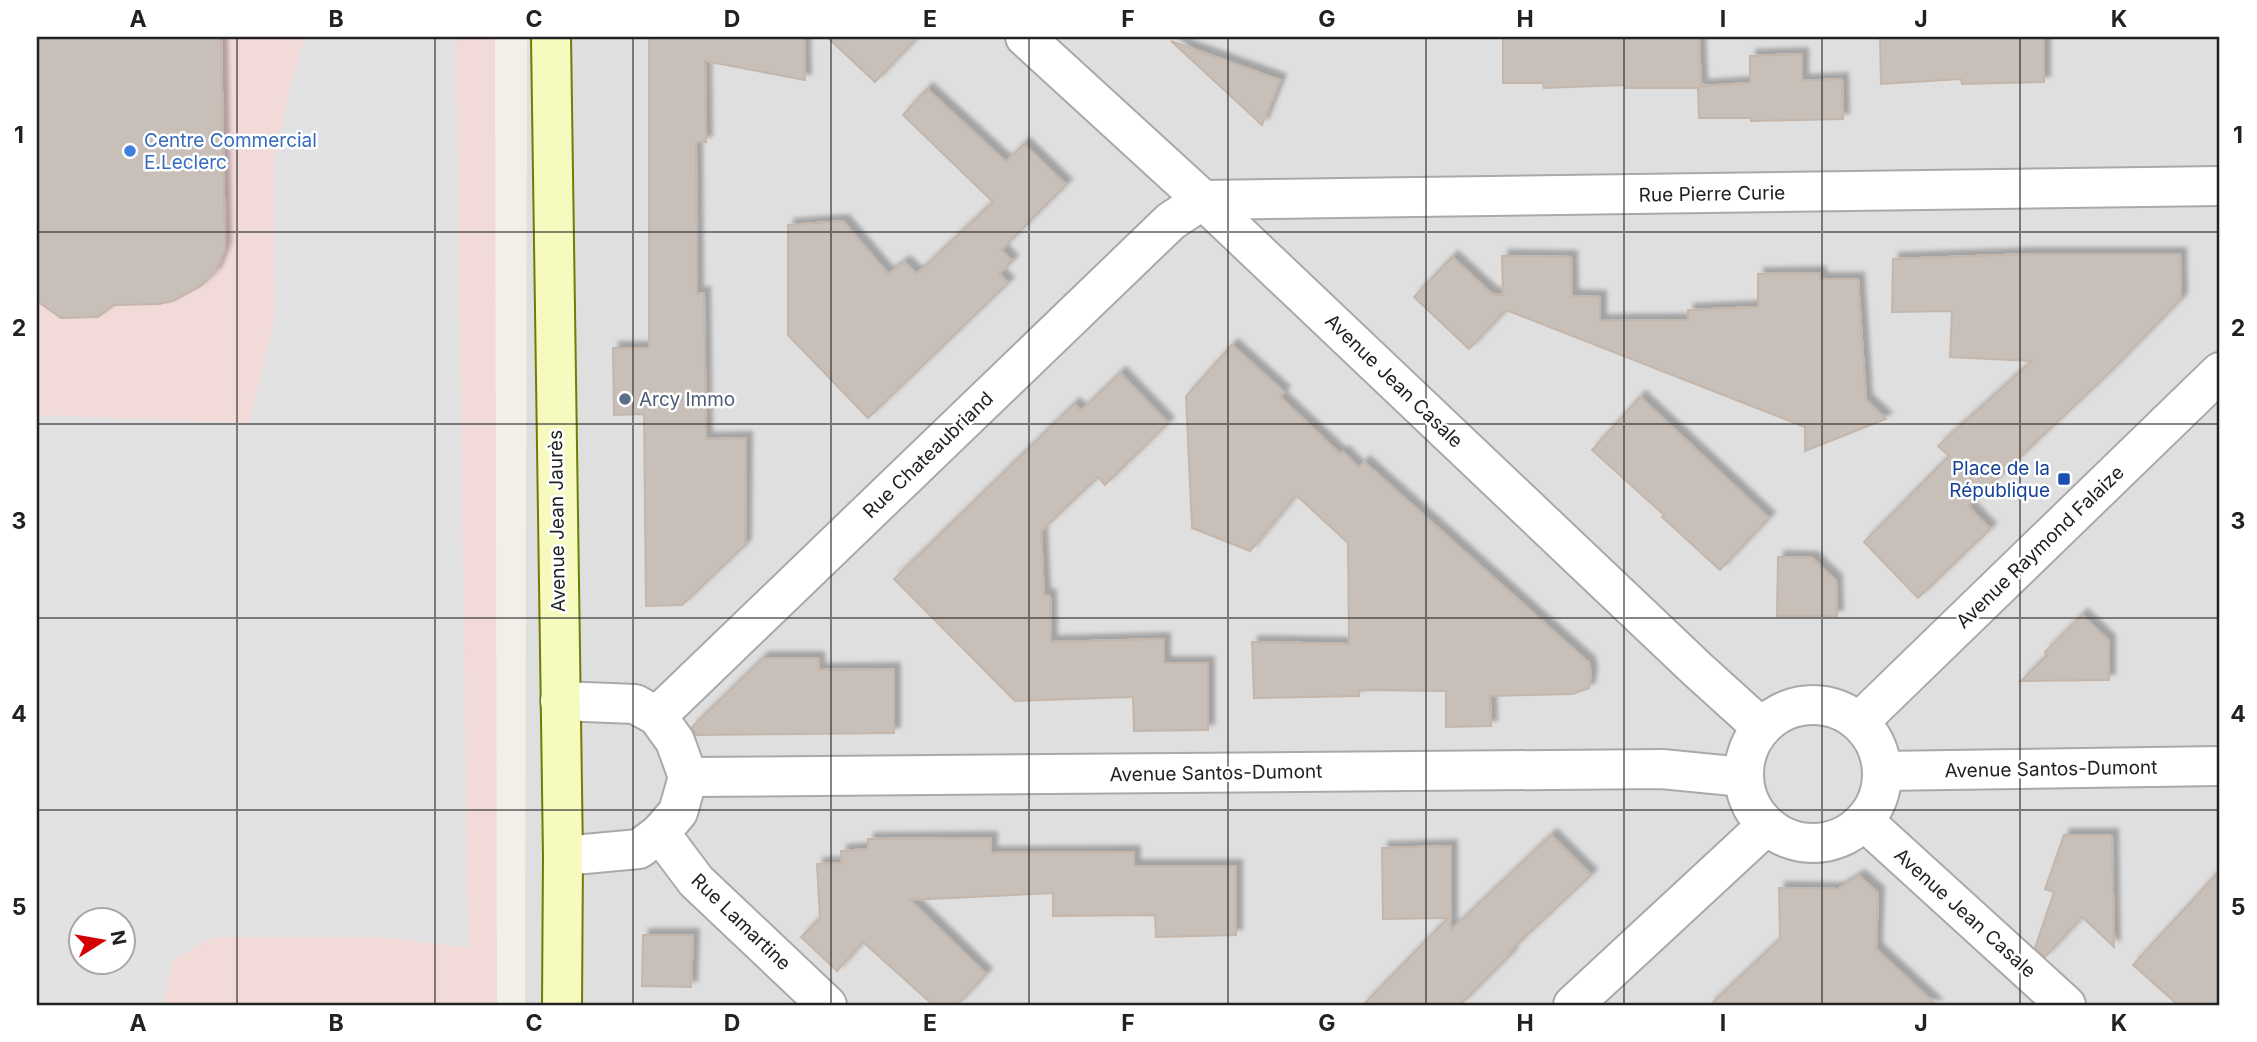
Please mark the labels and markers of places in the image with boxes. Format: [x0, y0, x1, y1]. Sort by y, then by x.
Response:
place label: Centre Commercial E.Leclerc [144, 129, 317, 174]
marker: Centre Commercial E.Leclerc [122, 143, 138, 159]
place label: Arcy Immo [639, 388, 735, 411]
marker: Arcy Immo [617, 391, 633, 407]
place label: Place de la République [1949, 457, 2050, 502]
marker: Place de la République [2056, 471, 2072, 487]

